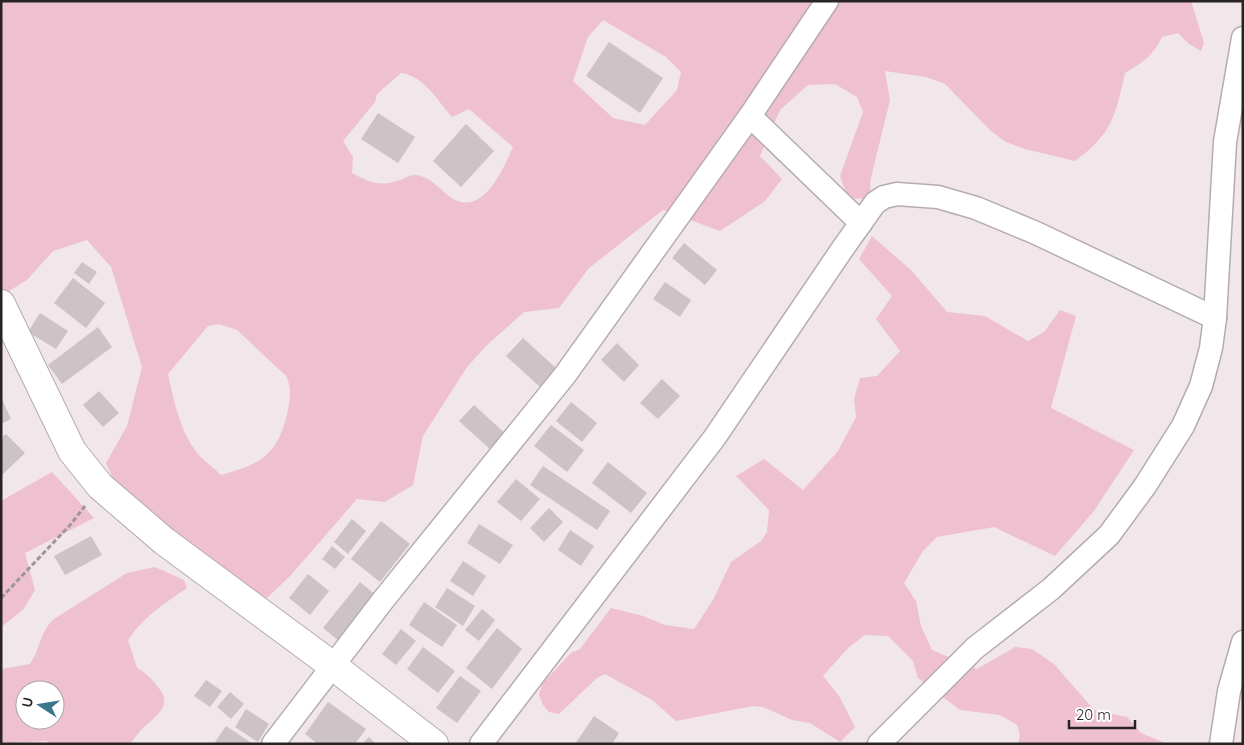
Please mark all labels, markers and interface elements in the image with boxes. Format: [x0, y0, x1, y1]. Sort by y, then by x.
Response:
north arrow [15, 680, 65, 730]
text: U [17, 696, 37, 709]
scale bar [1069, 698, 1135, 730]
text: 20 m [1076, 705, 1111, 724]

